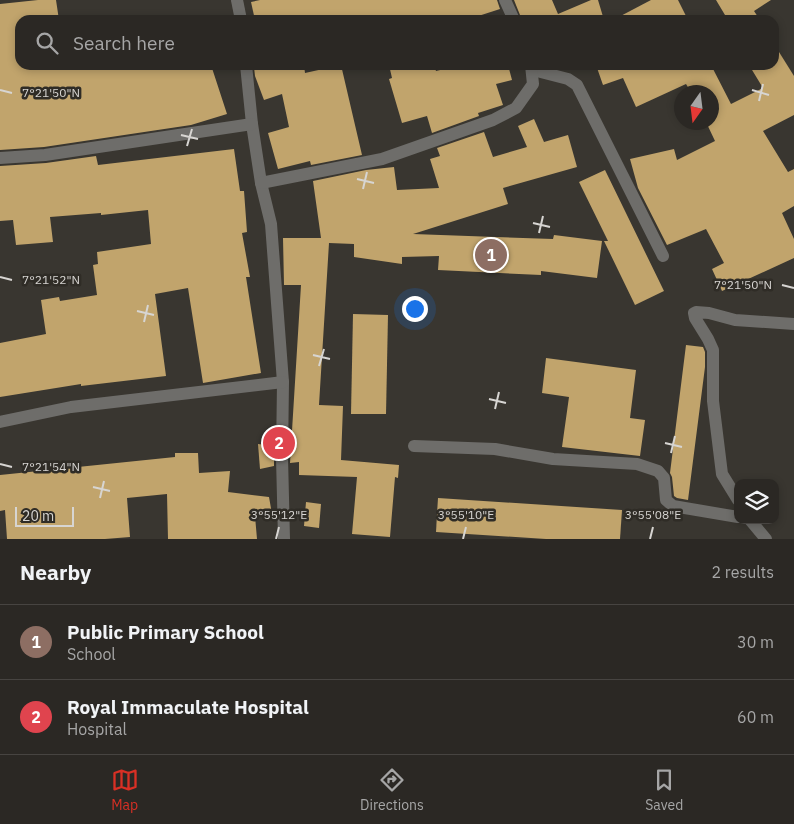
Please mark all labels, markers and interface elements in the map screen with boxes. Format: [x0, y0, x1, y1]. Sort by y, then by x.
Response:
search box [15, 15, 779, 70]
icon: search [33, 29, 61, 57]
text: Search here [73, 31, 175, 55]
text: 7°21'50"N [22, 85, 80, 100]
north arrow [674, 85, 719, 130]
pin: 1 [475, 236, 507, 274]
text: 7°21'52"N [22, 272, 80, 287]
text: 7°21'50"N [714, 277, 772, 292]
your location [402, 296, 428, 322]
pin: 2 [263, 424, 295, 462]
text: 7°21'54"N [22, 459, 80, 474]
map controls [734, 479, 779, 524]
button: layers [734, 479, 779, 524]
scale bar [15, 504, 74, 527]
text: 20 m [22, 507, 54, 525]
text: 3°55'12"E [251, 507, 307, 522]
text: 3°55'10"E [438, 507, 494, 522]
text: 3°55'08"E [625, 507, 681, 522]
text: Nearby [20, 558, 91, 586]
text: 2 results [711, 562, 774, 582]
text: Public Primary School [67, 620, 264, 644]
text: 1 [31, 632, 41, 652]
text: 30 m [737, 632, 774, 652]
text: School [67, 644, 116, 664]
text: Royal Immaculate Hospital [67, 695, 309, 719]
text: 2 [31, 707, 41, 727]
text: 60 m [737, 707, 774, 727]
text: Hospital [67, 719, 127, 739]
tab: Map [111, 766, 139, 814]
tab: Directions [360, 766, 424, 814]
tab: Saved [645, 766, 683, 814]

